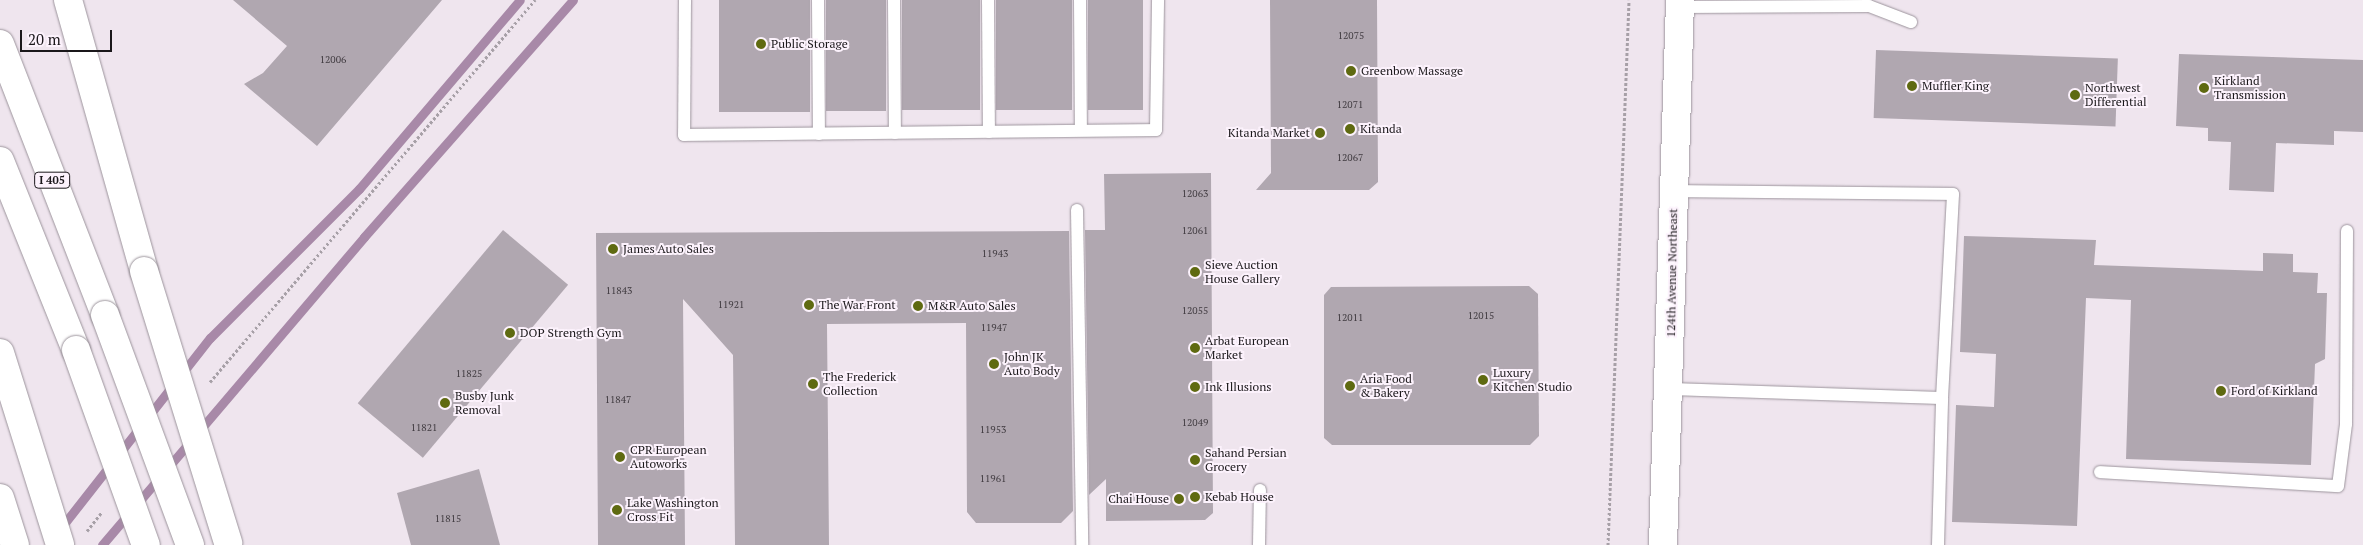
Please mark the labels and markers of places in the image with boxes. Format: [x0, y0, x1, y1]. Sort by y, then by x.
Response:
place label: Public Storage [771, 37, 848, 51]
marker: Public Storage [755, 38, 767, 50]
place label: Greenbow Massage [1361, 64, 1463, 78]
marker: Greenbow Massage [1345, 65, 1357, 77]
place label: Kirkland Transmission [2214, 74, 2286, 102]
place label: Muffler King [1922, 79, 1989, 93]
marker: Muffler King [1906, 80, 1918, 92]
place label: Northwest Differential [2085, 81, 2147, 109]
marker: Kirkland Transmission [2198, 82, 2210, 94]
marker: Northwest Differential [2069, 89, 2081, 101]
place label: Kitanda [1360, 122, 1402, 136]
marker: Kitanda [1344, 123, 1356, 135]
place label: Kitanda Market [1228, 126, 1310, 140]
marker: Kitanda Market [1314, 127, 1326, 139]
place label: James Auto Sales [623, 242, 714, 256]
marker: James Auto Sales [607, 243, 619, 255]
place label: Sieve Auction House Gallery [1205, 258, 1280, 286]
marker: Sieve Auction House Gallery [1189, 266, 1201, 278]
place label: The War Front [819, 298, 896, 312]
marker: The War Front [803, 299, 815, 311]
place label: M&R Auto Sales [928, 299, 1016, 313]
marker: M&R Auto Sales [912, 300, 924, 312]
place label: DOP Strength Gym [520, 326, 621, 340]
marker: DOP Strength Gym [504, 327, 516, 339]
place label: Arbat European Market [1205, 334, 1289, 362]
marker: Arbat European Market [1189, 342, 1201, 354]
place label: John JK Auto Body [1004, 350, 1060, 378]
marker: John JK Auto Body [988, 358, 1000, 370]
place label: Luxury Kitchen Studio [1493, 366, 1572, 394]
place label: The Frederick Collection [823, 370, 896, 398]
place label: Aria Food & Bakery [1360, 372, 1412, 400]
marker: Luxury Kitchen Studio [1477, 374, 1489, 386]
marker: The Frederick Collection [807, 378, 819, 390]
place label: Ink Illusions [1205, 380, 1272, 394]
marker: Aria Food & Bakery [1344, 380, 1356, 392]
marker: Ink Illusions [1189, 381, 1201, 393]
place label: Ford of Kirkland [2231, 384, 2318, 398]
marker: Ford of Kirkland [2215, 385, 2227, 397]
place label: Busby Junk Removal [455, 389, 514, 417]
marker: Busby Junk Removal [439, 397, 451, 409]
place label: CPR European Autoworks [630, 443, 707, 471]
place label: Sahand Persian Grocery [1205, 446, 1287, 474]
marker: CPR European Autoworks [614, 451, 626, 463]
marker: Sahand Persian Grocery [1189, 454, 1201, 466]
place label: Kebab House [1205, 490, 1274, 504]
marker: Kebab House [1189, 491, 1201, 503]
place label: Chai House [1108, 492, 1169, 506]
marker: Chai House [1173, 493, 1185, 505]
place label: Lake Washington Cross Fit [627, 496, 719, 524]
marker: Lake Washington Cross Fit [611, 504, 623, 516]

